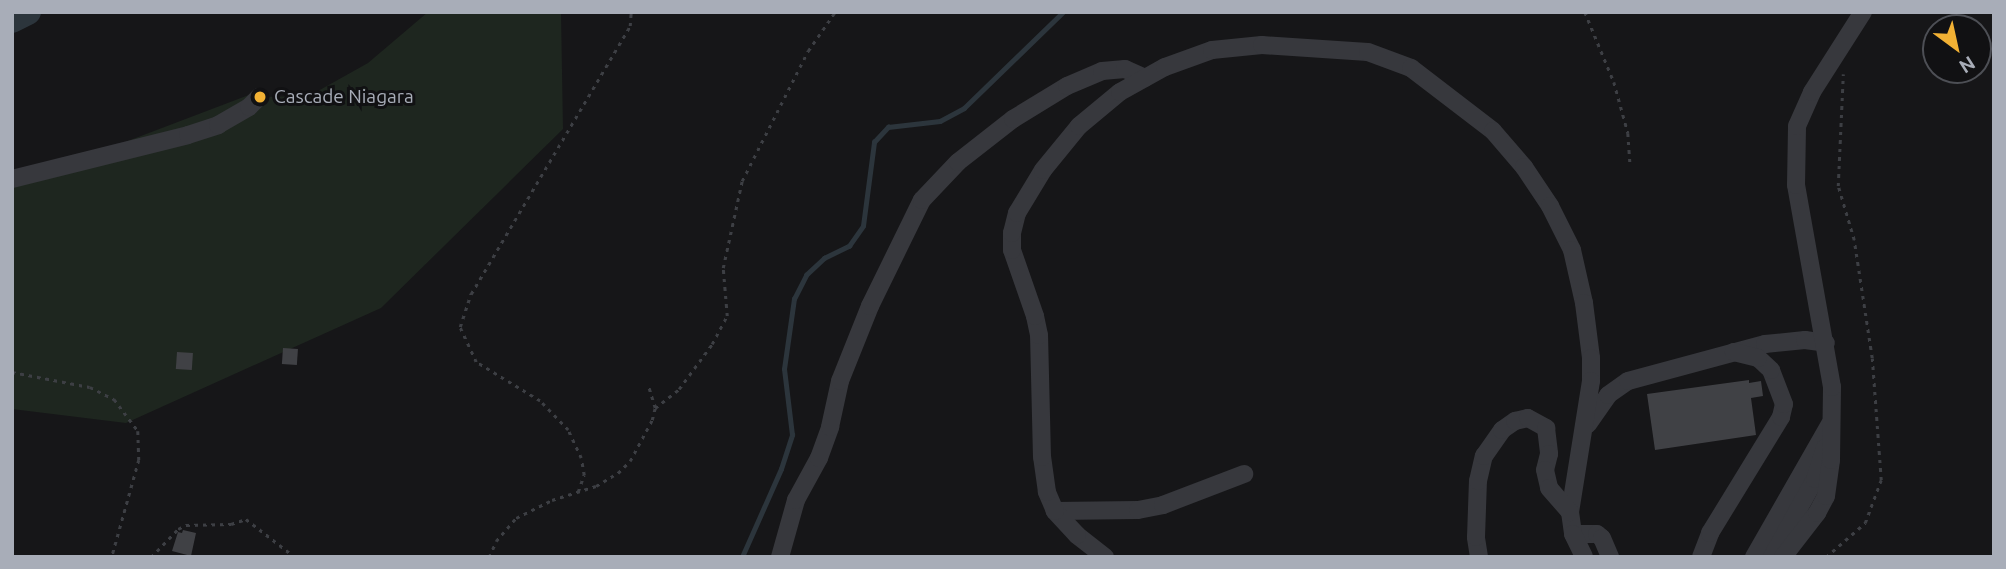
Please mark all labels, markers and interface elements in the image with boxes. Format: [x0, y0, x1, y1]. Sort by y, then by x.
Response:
north arrow [1922, 14, 1992, 84]
text: N [1955, 52, 1979, 78]
place label: Cascade Niagara [274, 86, 414, 108]
marker: Cascade Niagara [252, 89, 268, 105]

